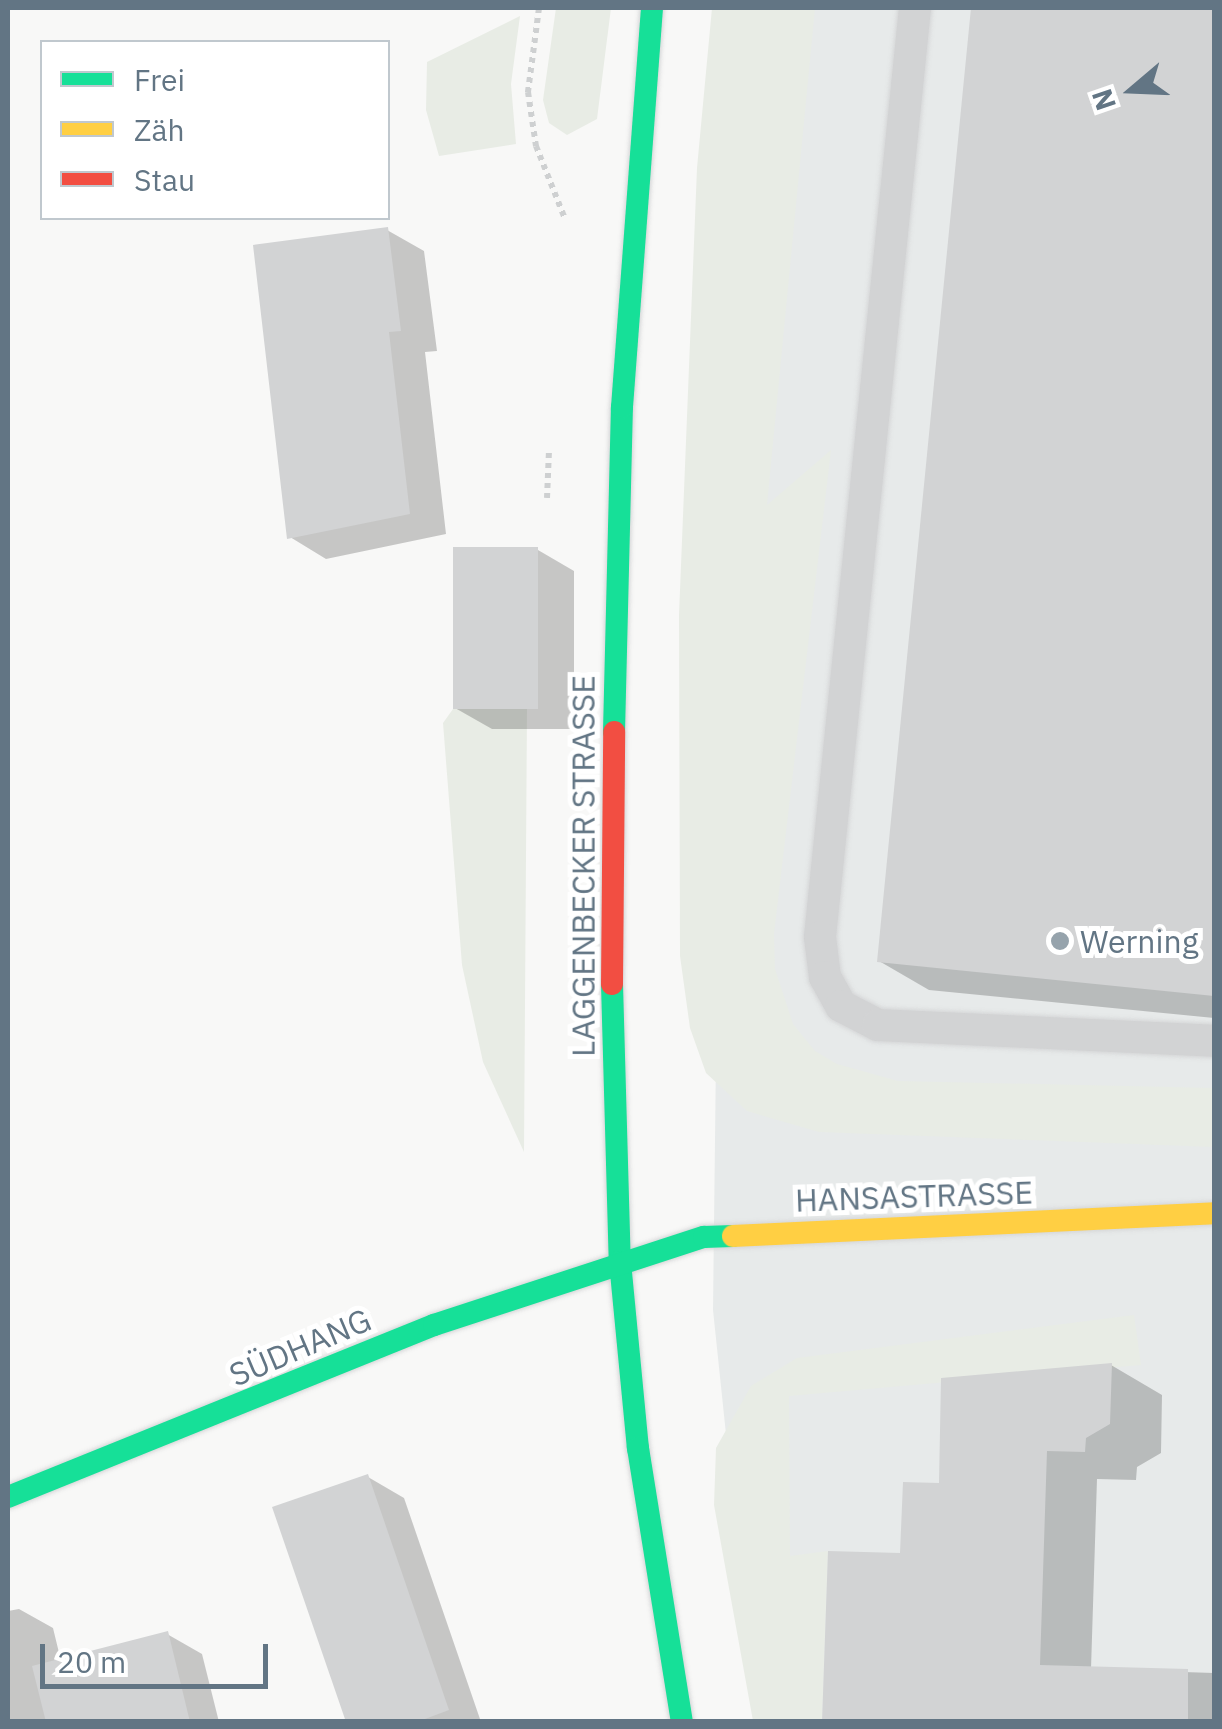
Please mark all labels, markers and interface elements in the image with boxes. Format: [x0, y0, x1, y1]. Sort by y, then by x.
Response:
legend [40, 40, 390, 220]
north arrow [1082, 40, 1182, 140]
text: Frei [134, 60, 185, 99]
text: N [1082, 84, 1124, 116]
text: Zäh [134, 110, 184, 149]
text: Stau [134, 160, 195, 199]
street label: LAGGENBECKER STRASSE [564, 675, 602, 1057]
place label: Werning [1080, 922, 1199, 960]
marker: Werning [1049, 930, 1071, 952]
street label: HANSASTRASSE [794, 1173, 1034, 1219]
street label: SÜDHANG [224, 1300, 376, 1394]
scale bar [45, 1624, 272, 1686]
text: 20 m [57, 1642, 126, 1681]

